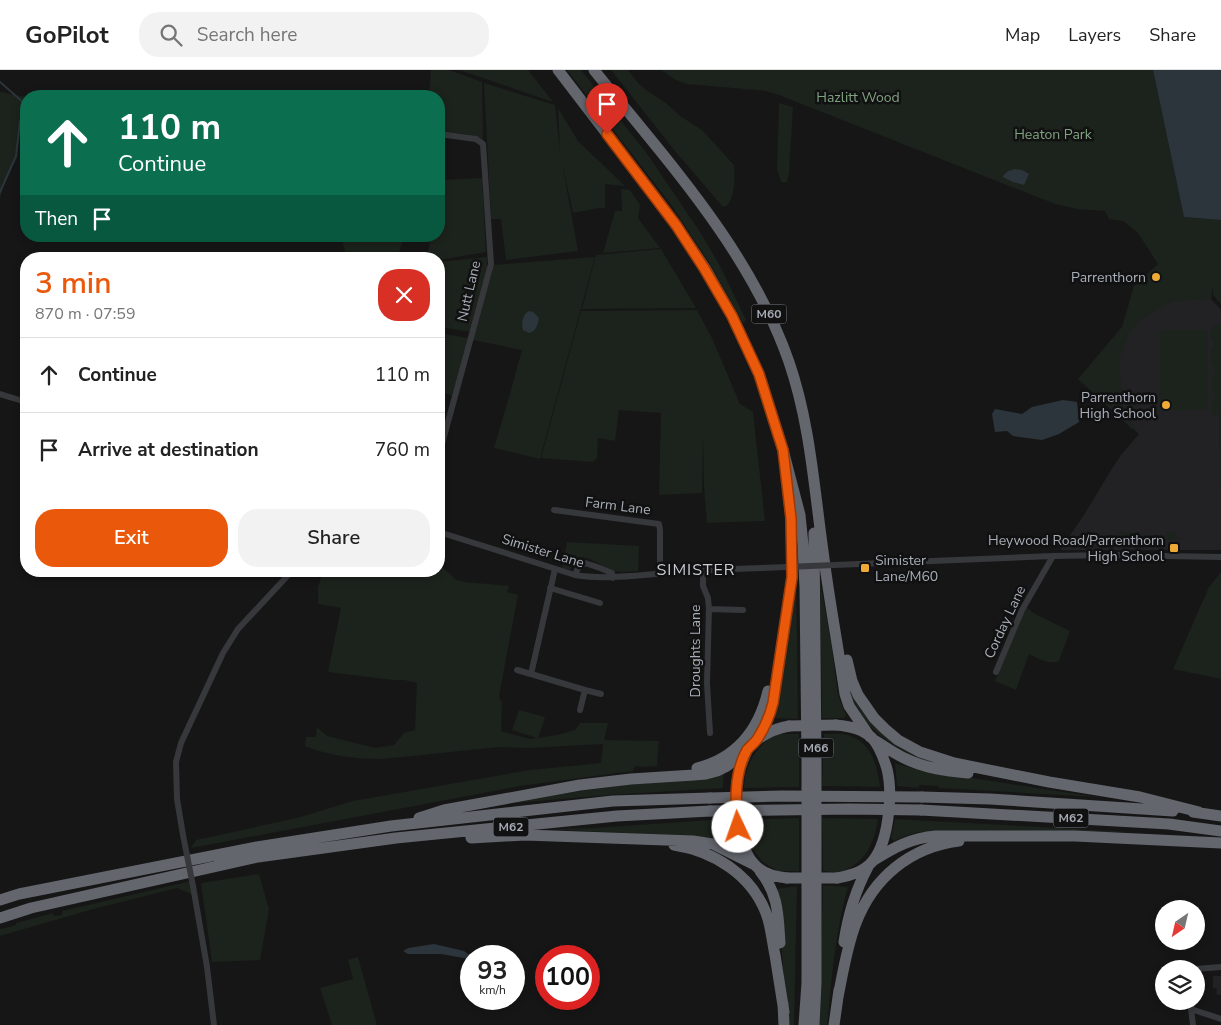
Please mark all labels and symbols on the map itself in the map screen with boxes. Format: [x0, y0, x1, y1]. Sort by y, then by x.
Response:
pin [586, 83, 628, 134]
park label: Hazlitt Wood [816, 88, 900, 107]
park label: Heaton Park [1014, 125, 1093, 144]
street label: Nutt Lane [453, 259, 485, 323]
place label: Parrenthorn [1071, 268, 1146, 287]
marker: Parrenthorn [1150, 271, 1162, 283]
road number: M60 [752, 304, 786, 323]
place label: Parrenthorn High School [1080, 388, 1157, 423]
marker: Parrenthorn High School [1160, 399, 1172, 411]
street label: Farm Lane [584, 493, 652, 519]
street label: Simister Lane [500, 529, 586, 573]
place label: Heywood Road/Parrenthorn High School [988, 531, 1165, 566]
marker: Heywood Road/Parrenthorn High School [1168, 542, 1180, 554]
place label: Simister Lane/M60 [875, 551, 938, 586]
district label: SIMISTER [657, 559, 735, 581]
marker: Simister Lane/M60 [859, 562, 871, 574]
street label: Corday Lane [980, 582, 1030, 662]
street label: Droughts Lane [686, 605, 705, 697]
road number: M66 [798, 738, 834, 758]
position arrow [711, 800, 763, 852]
road number: M62 [1054, 808, 1088, 828]
road number: M62 [494, 818, 528, 836]
north arrow [1155, 900, 1205, 950]
speed limit sign: 100 [535, 945, 600, 1010]

